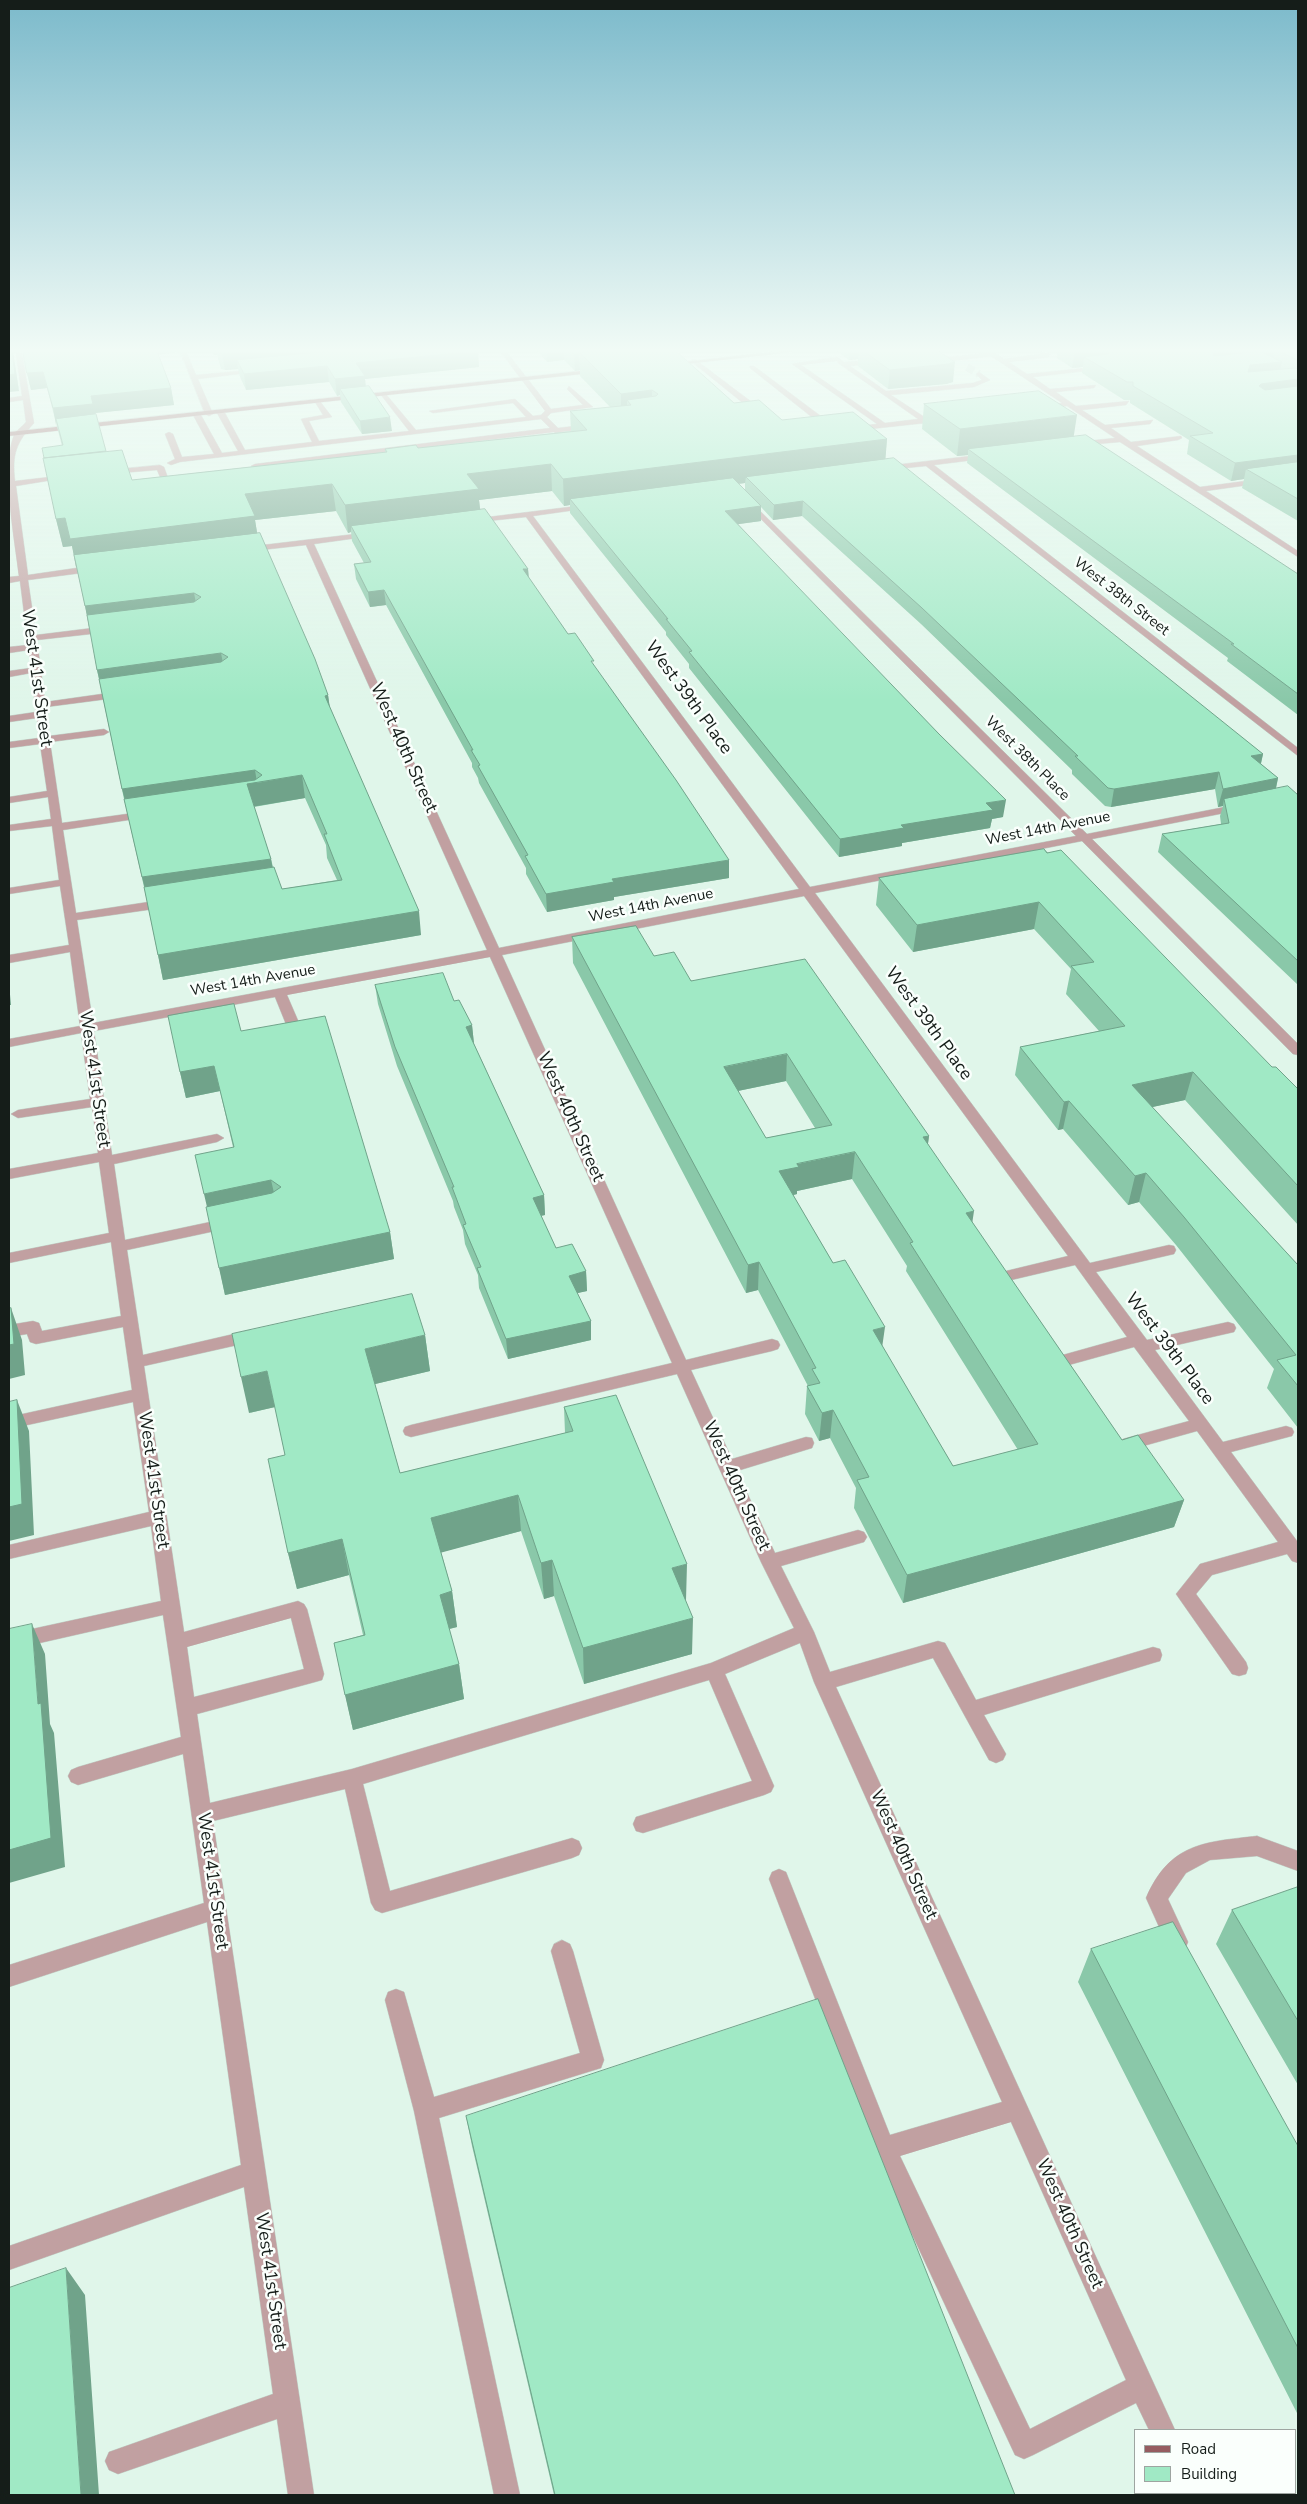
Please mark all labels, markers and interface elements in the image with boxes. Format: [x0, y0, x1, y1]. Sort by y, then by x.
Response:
street label: West 38th Street [1070, 554, 1172, 640]
street label: West 41st Street [16, 608, 56, 748]
street label: West 39th Place [640, 637, 736, 759]
street label: West 40th Street [365, 680, 441, 816]
street label: West 38th Place [981, 713, 1073, 805]
street label: West 14th Avenue [984, 808, 1112, 850]
street label: West 14th Avenue [587, 885, 715, 927]
street label: West 14th Avenue [189, 961, 317, 1001]
street label: West 39th Place [880, 963, 976, 1085]
street label: West 41st Street [74, 1009, 114, 1149]
street label: West 40th Street [532, 1049, 608, 1185]
street label: West 39th Place [1120, 1289, 1218, 1409]
street label: West 41st Street [133, 1410, 173, 1550]
street label: West 40th Street [698, 1418, 774, 1554]
street label: West 40th Street [865, 1787, 941, 1923]
street label: West 41st Street [192, 1811, 232, 1951]
street label: West 40th Street [1031, 2156, 1107, 2292]
street label: West 41st Street [250, 2211, 290, 2351]
legend [1134, 2429, 1297, 2494]
text: Road [1181, 2439, 1216, 2459]
text: Building [1181, 2464, 1237, 2484]

